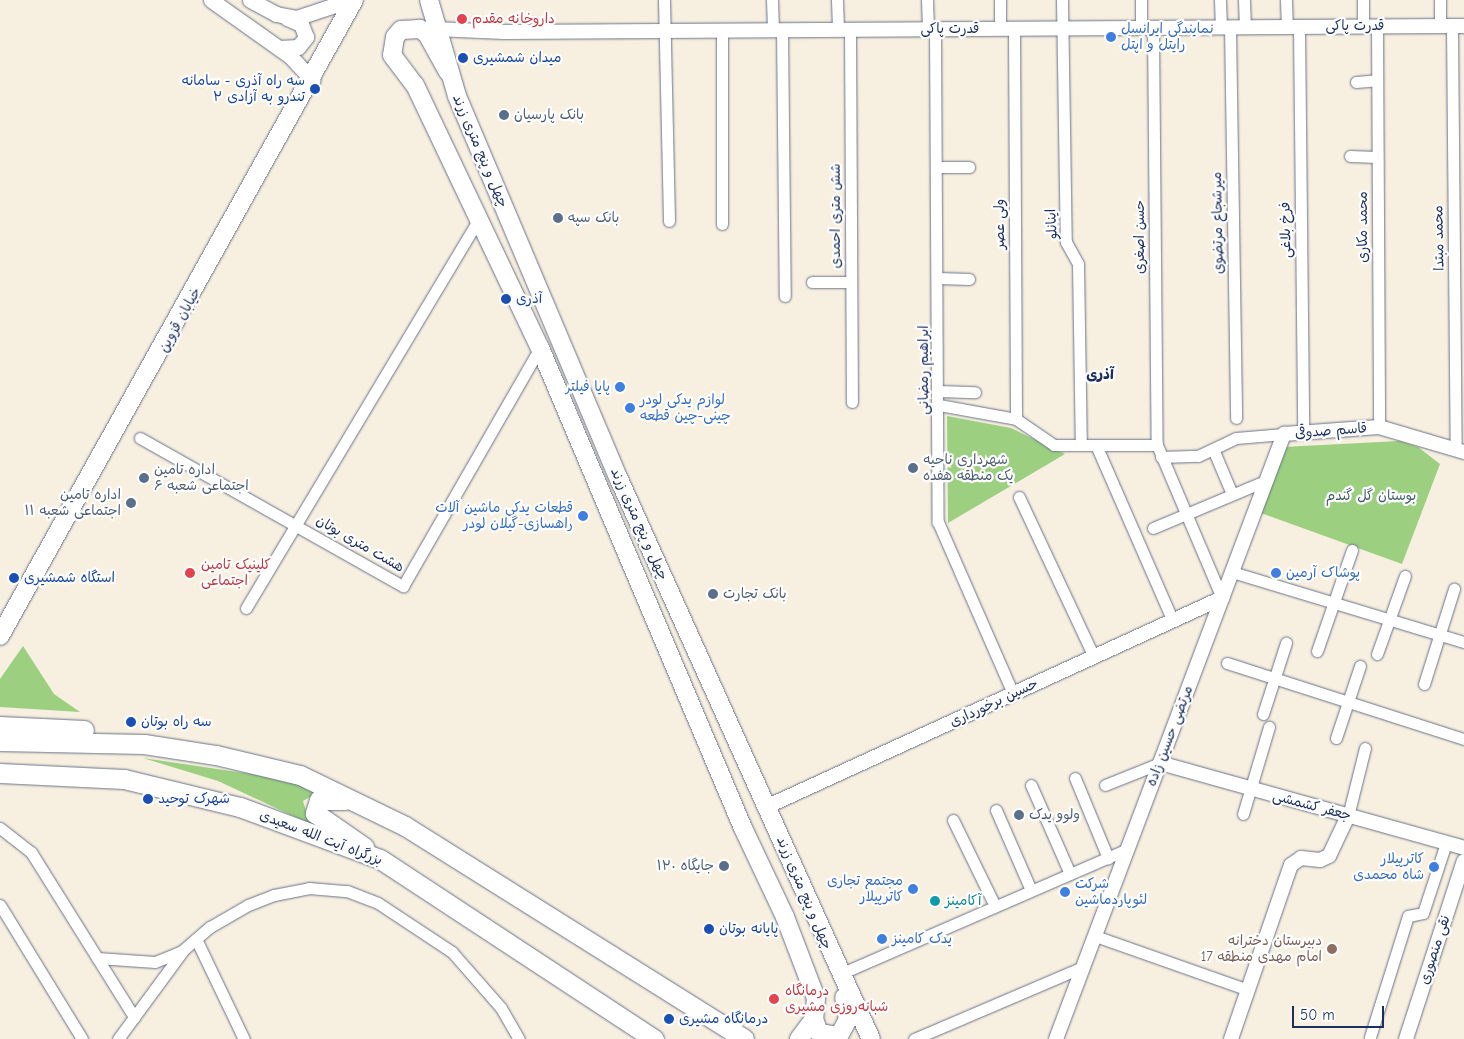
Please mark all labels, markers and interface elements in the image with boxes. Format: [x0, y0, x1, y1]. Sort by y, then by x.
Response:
place label: داروخانه مقدم [472, 11, 555, 27]
marker: داروخانه مقدم [456, 13, 468, 25]
street label: قدرت پاکی [1326, 18, 1384, 34]
street label: قدرت پاکی [921, 21, 979, 37]
place label: نمایندگی ایرانسل رایتل و اپتل [1121, 21, 1214, 54]
marker: نمایندگی ایرانسل رایتل و اپتل [1105, 31, 1117, 43]
place label: میدان شمشیری [473, 50, 561, 66]
marker: میدان شمشیری [457, 52, 469, 64]
place label: سه راه آذری - سامانه ۲ تندرو به آزادی [181, 73, 305, 105]
marker: سه راه آذری - سامانه ۲ تندرو به آزادی [309, 83, 321, 95]
street label: چهل و پنج متری زرند [449, 92, 511, 210]
place label: بانک پارسیان [514, 107, 584, 123]
marker: بانک پارسیان [498, 109, 510, 121]
street label: شش متری احمدی [828, 163, 844, 269]
street label: میرشجاع مرتضوی [1209, 172, 1227, 274]
street label: محمد مکاری [1355, 191, 1371, 263]
street label: ولی عصر [992, 199, 1008, 249]
street label: حسن اصغری [1132, 200, 1148, 274]
street label: فرخ بلاغی [1277, 202, 1295, 258]
street label: محمد مبتدا [1430, 205, 1448, 271]
street label: اینانلو [1043, 208, 1061, 240]
place label: بانک سپه [568, 210, 619, 226]
marker: بانک سپه [552, 212, 564, 224]
street label: خیابان قزوین [155, 285, 205, 355]
place label: آذری [516, 291, 542, 307]
marker: آذری [500, 293, 512, 305]
street label: ابراهیم رمضانی [916, 325, 932, 415]
district label: آذری [1086, 366, 1114, 384]
place label: پایا فیلتر [566, 379, 610, 395]
marker: پایا فیلتر [614, 381, 626, 393]
place label: لوازم یدکی لودر چینی-چین قطعه [640, 392, 731, 424]
marker: لوازم یدکی لودر چینی-چین قطعه [624, 402, 636, 414]
street label: قاسم صدوقی [1294, 420, 1368, 442]
place label: شهرداری ناحیه یک منطقه هفده [923, 452, 1013, 484]
place label: اداره تامین اجتماعی شعبه ۶ [154, 462, 249, 494]
marker: شهرداری ناحیه یک منطقه هفده [907, 462, 919, 474]
street label: چهل و پنج متری زرند [607, 465, 671, 583]
marker: اداره تامین اجتماعی شعبه ۶ [138, 472, 150, 484]
place label: اداره تامین اجتماعی شعبه ۱۱ [25, 487, 121, 520]
park label: بوستان گل گندم [1326, 488, 1416, 504]
marker: اداره تامین اجتماعی شعبه ۱۱ [125, 497, 137, 509]
place label: قطعات یدکی ماشین آلات راهسازی-گیلان لودر [435, 500, 573, 532]
marker: قطعات یدکی ماشین آلات راهسازی-گیلان لودر [577, 510, 589, 522]
street label: هشت متری بوتان [313, 512, 407, 576]
place label: کلینیک تامین اجتماعی [201, 557, 271, 590]
place label: پوشاک آرمین [1286, 565, 1360, 581]
marker: کلینیک تامین اجتماعی [183, 566, 197, 580]
marker: پوشاک آرمین [1270, 567, 1282, 579]
place label: استگاه شمشیری [24, 570, 115, 586]
marker: استگاه شمشیری [8, 572, 20, 584]
place label: بانک تجارت [723, 586, 787, 602]
marker: بانک تجارت [707, 588, 719, 600]
street label: حسین برخورداری [947, 675, 1041, 731]
street label: مرتضی حسین زاده [1143, 683, 1197, 789]
place label: سه راه بوتان [141, 714, 212, 730]
marker: سه راه بوتان [125, 716, 137, 728]
street label: جعفر کشمشی [1271, 787, 1353, 825]
place label: شهرک توحید [158, 791, 230, 807]
marker: شهرک توحید [142, 793, 154, 805]
street label: بزرگراه آیت الله سعیدی [257, 807, 385, 869]
place label: ولوو یدک [1029, 807, 1080, 823]
marker: ولوو یدک [1013, 809, 1025, 821]
street label: چهل و پنج متری زرند [773, 834, 835, 952]
place label: کاترپیلار شاه محمدی [1353, 851, 1424, 884]
place label: جایگاه ۱۲۰ [657, 858, 714, 874]
marker: جایگاه ۱۲۰ [718, 860, 730, 872]
marker: کاترپیلار شاه محمدی [1428, 861, 1440, 873]
place label: مجتمع تجاری کاترپیلار [827, 873, 903, 906]
place label: شرکت لئوپاردماشین [1075, 876, 1147, 909]
marker: مجتمع تجاری کاترپیلار [907, 883, 919, 895]
marker: شرکت لئوپاردماشین [1059, 886, 1071, 898]
place label: آکامینز [945, 893, 981, 909]
marker: آکامینز [929, 895, 941, 907]
street label: نقی منصوری [1416, 913, 1454, 987]
place label: پایانه بوتان [719, 921, 778, 937]
marker: پایانه بوتان [703, 923, 715, 935]
place label: یدک کامینز [892, 931, 952, 947]
marker: یدک کامینز [876, 933, 888, 945]
place label: دبیرستان دخترانه امام مهدی منطقه 17 [1201, 933, 1322, 966]
marker: دبیرستان دخترانه امام مهدی منطقه 17 [1326, 943, 1338, 955]
place label: درمانگاه شبانه‌روزی مشیری [785, 983, 888, 1016]
marker: درمانگاه شبانه‌روزی مشیری [767, 992, 781, 1006]
scale bar [1294, 996, 1386, 1028]
text: 50 m [1300, 1006, 1335, 1024]
place label: درمانگاه مشیری [679, 1011, 768, 1027]
marker: درمانگاه مشیری [663, 1013, 675, 1025]

